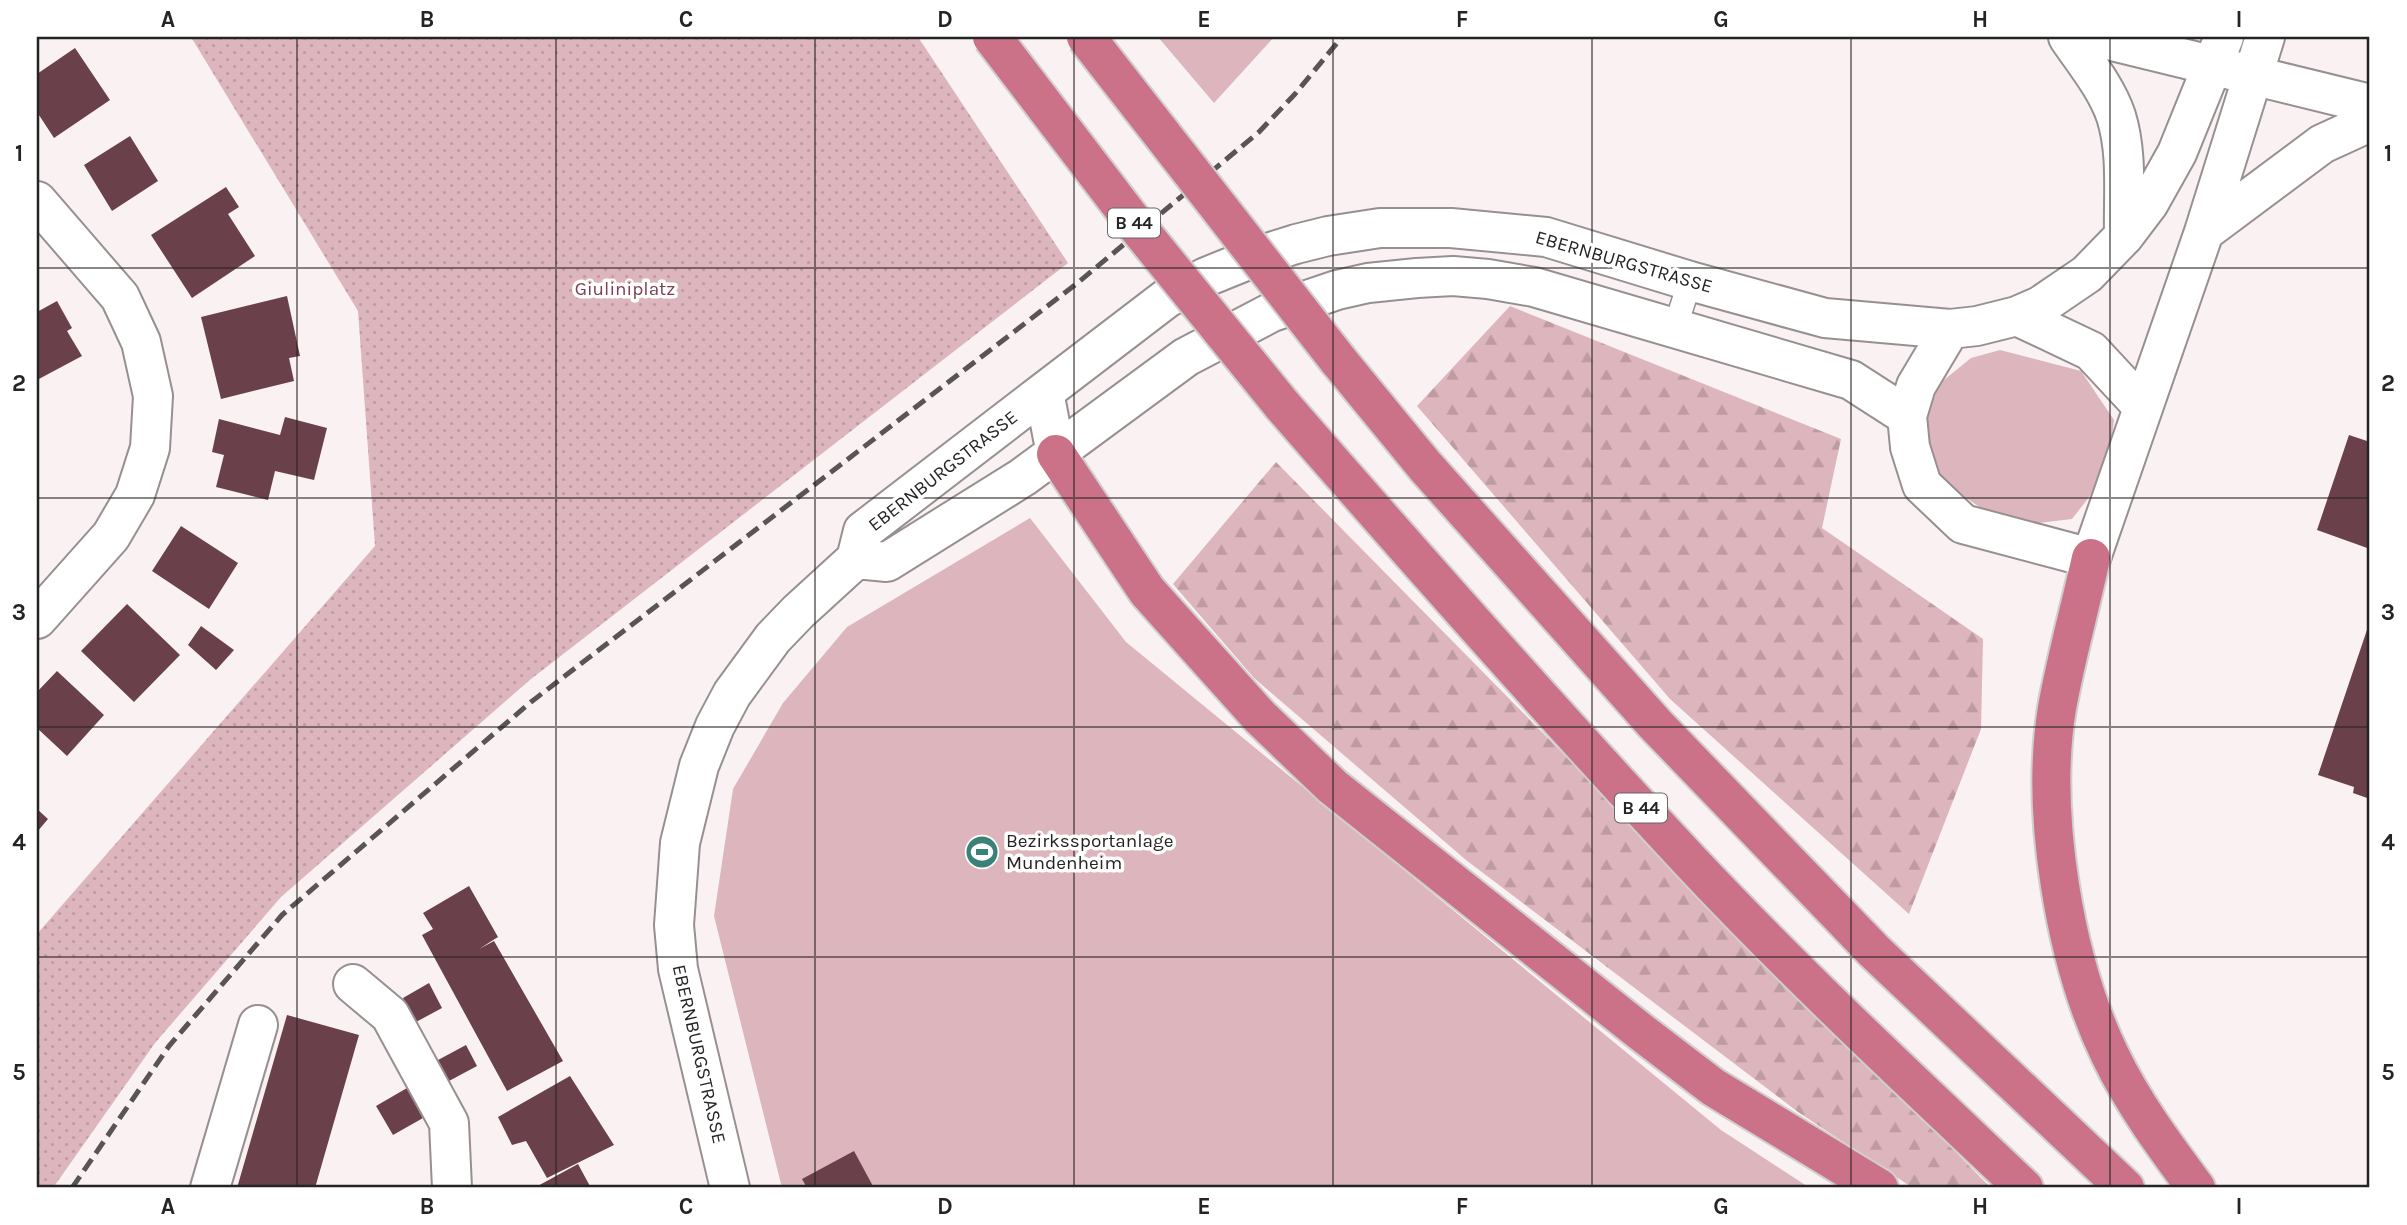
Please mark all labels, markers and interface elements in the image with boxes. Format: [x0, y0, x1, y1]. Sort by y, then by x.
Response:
text: A [161, 6, 175, 33]
text: B [420, 6, 434, 33]
text: C [679, 6, 693, 33]
text: D [937, 6, 953, 33]
text: E [1197, 6, 1211, 33]
text: F [1456, 6, 1468, 33]
text: G [1713, 6, 1729, 33]
text: H [1972, 6, 1988, 33]
text: I [2235, 6, 2243, 33]
text: 1 [15, 140, 23, 167]
text: 1 [2384, 140, 2392, 167]
road number: B 44 [1108, 208, 1160, 238]
street label: EBERNBURGSTRASSE [1533, 226, 1715, 298]
park label: Giuliniplatz [575, 278, 675, 300]
text: 2 [12, 370, 26, 397]
text: 2 [2381, 370, 2395, 397]
street label: EBERNBURGSTRASSE [864, 406, 1022, 536]
text: 3 [12, 599, 26, 626]
text: 3 [2381, 599, 2395, 626]
road number: B 44 [1615, 794, 1667, 822]
text: 4 [12, 829, 26, 856]
text: 4 [2381, 829, 2395, 856]
place label: Bezirkssportanlage Mundenheim [1006, 830, 1173, 874]
sports icon: Bezirkssportanlage Mundenheim [963, 833, 1001, 871]
street label: EBERNBURGSTRASSE [668, 962, 730, 1146]
text: 5 [12, 1059, 26, 1086]
text: 5 [2381, 1059, 2395, 1086]
text: A [161, 1193, 175, 1220]
text: B [420, 1193, 434, 1220]
text: C [679, 1193, 693, 1220]
text: D [937, 1193, 953, 1220]
text: E [1197, 1193, 1211, 1220]
text: F [1456, 1193, 1468, 1220]
text: G [1713, 1193, 1729, 1220]
text: H [1972, 1193, 1988, 1220]
text: I [2235, 1193, 2243, 1220]

